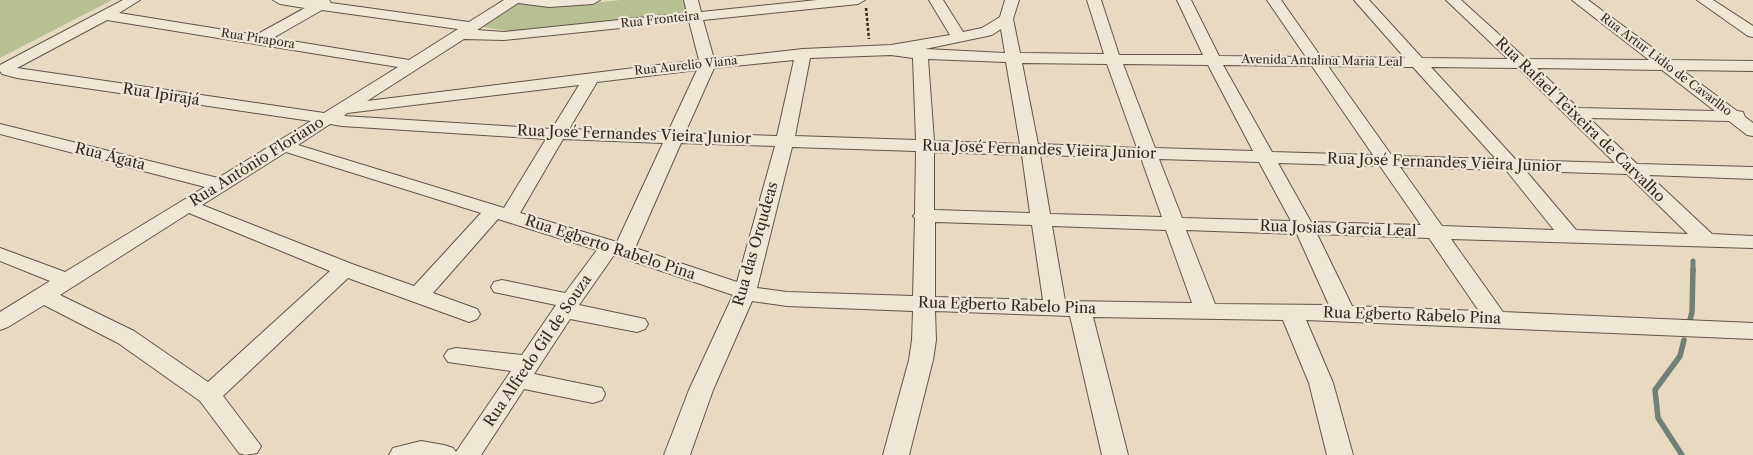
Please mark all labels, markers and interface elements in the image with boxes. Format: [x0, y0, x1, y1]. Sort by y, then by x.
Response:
street label: Rua Fronteira [620, 9, 700, 31]
street label: Rua Artur Lidio de Cavarlho [1597, 11, 1735, 119]
street label: Rua Pirapora [220, 26, 296, 52]
street label: Rua Rafael Teixeira de Carvalho [1491, 34, 1669, 206]
street label: Avenida Antalina Maria Leal [1241, 52, 1403, 70]
street label: Rua Aurelio Viana [634, 53, 738, 79]
street label: Rua Ipirajá [121, 80, 201, 110]
street label: Rua Antônio Floriano [187, 113, 327, 211]
street label: Rua José Fernandes Vieira Junior [517, 122, 751, 148]
street label: Rua José Fernandes Vieira Junior [922, 137, 1156, 163]
street label: Rua Ágata [73, 140, 147, 174]
street label: Rua José Fernandes Vieira Junior [1327, 150, 1561, 176]
street label: Rua das Orqudeas [730, 180, 782, 308]
street label: Rua Egberto Rabelo Pina [522, 212, 698, 284]
street label: Rua Josias Garcia Leal [1259, 217, 1417, 241]
street label: Rua Alfredo Gil de Souza [480, 272, 596, 430]
street label: Rua Egberto Rabelo Pina [918, 294, 1096, 318]
street label: Rua Egberto Rabelo Pina [1323, 304, 1501, 328]

